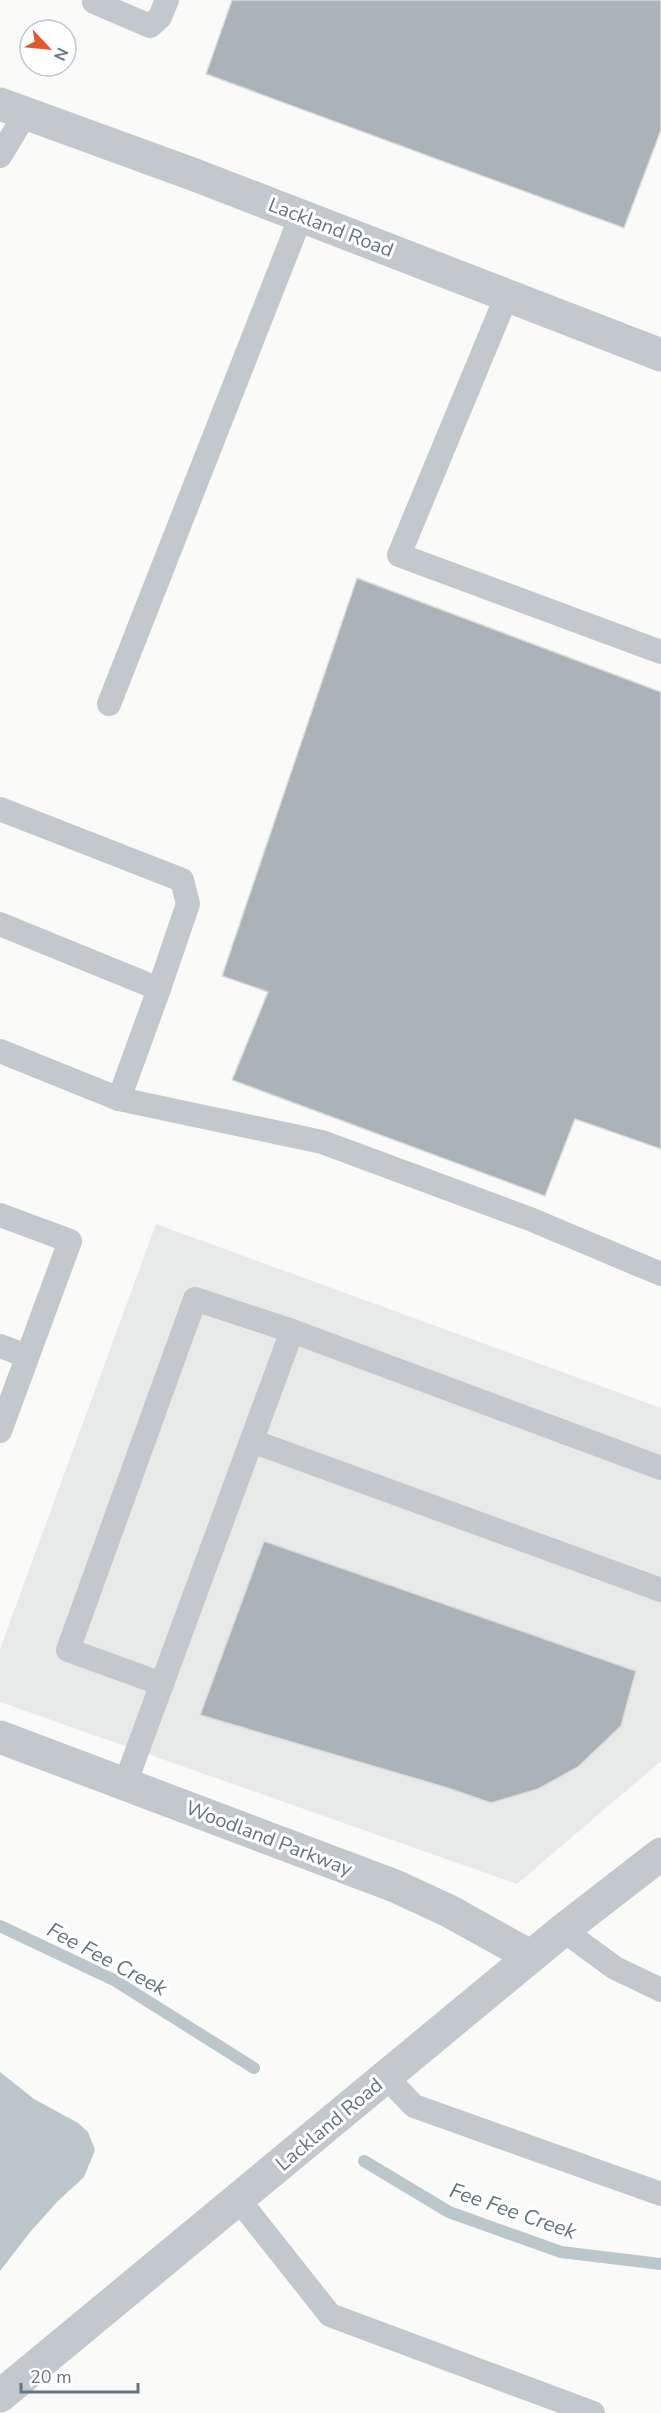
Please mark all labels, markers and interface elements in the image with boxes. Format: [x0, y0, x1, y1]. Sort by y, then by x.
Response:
north arrow [18, 18, 78, 78]
text: N [48, 44, 73, 64]
street label: Lackland Road [264, 191, 397, 264]
street label: Woodland Parkway [182, 1794, 357, 1883]
water label: Fee Fee Creek [42, 1916, 172, 2003]
street label: Lackland Road [270, 2072, 389, 2177]
water label: Fee Fee Creek [446, 2176, 580, 2246]
scale bar [21, 2356, 138, 2394]
text: 20 m [30, 2365, 72, 2389]

